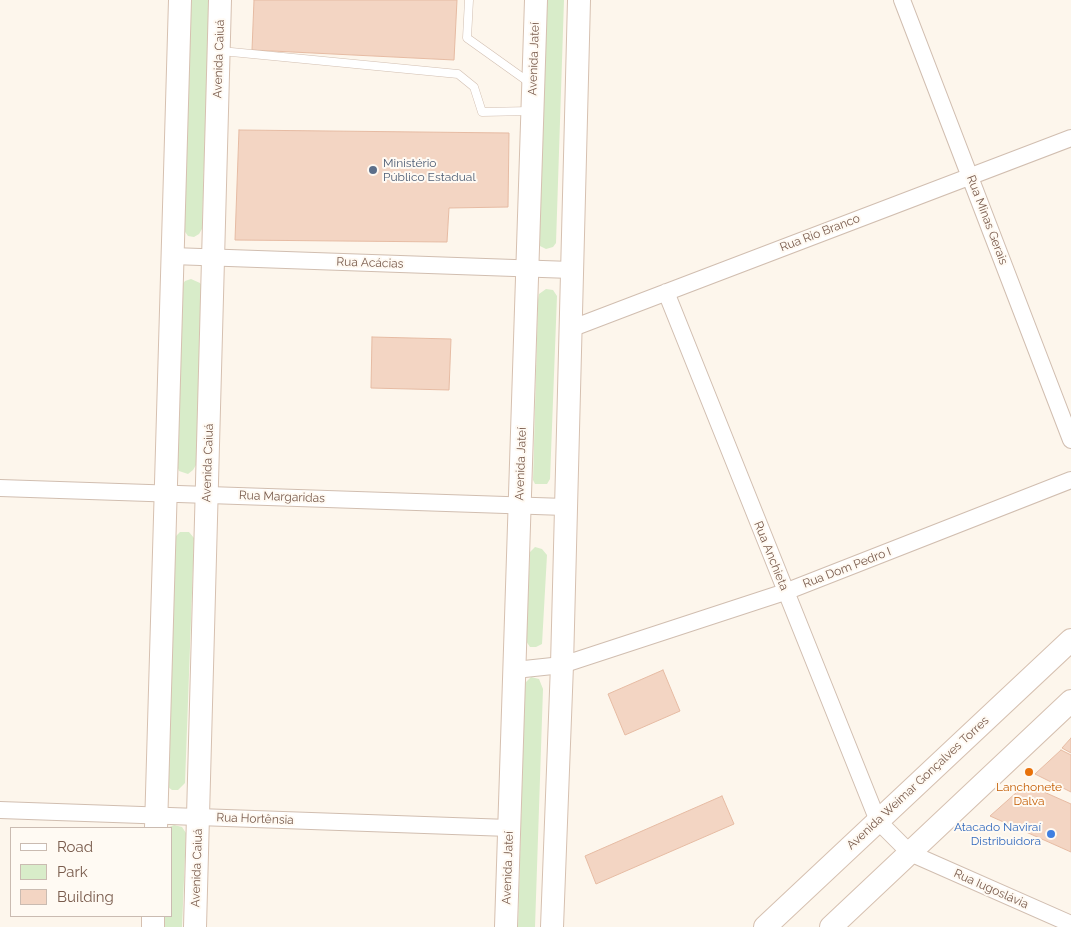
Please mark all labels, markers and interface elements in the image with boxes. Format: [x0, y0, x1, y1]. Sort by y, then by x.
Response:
street label: Avenida Caiuá [210, 19, 228, 99]
street label: Avenida Jateí [526, 22, 542, 96]
place label: Ministério Público Estadual [383, 156, 476, 184]
marker: Ministério Público Estadual [367, 164, 379, 176]
street label: Rua Minas Gerais [963, 173, 1011, 267]
street label: Rua Rio Branco [778, 211, 862, 255]
street label: Rua Acácias [336, 255, 404, 271]
street label: Avenida Caiuá [199, 423, 217, 503]
street label: Avenida Jateí [513, 427, 529, 501]
street label: Rua Margaridas [239, 488, 325, 506]
street label: Rua Anchieta [751, 519, 791, 593]
street label: Rua Dom Pedro I [801, 545, 893, 591]
street label: Avenida Weimar Gonçalves Torres [844, 713, 992, 853]
marker: Lanchonete Dalva [1023, 766, 1035, 778]
place label: Lanchonete Dalva [996, 780, 1062, 808]
street label: Rua Hortênsia [216, 810, 294, 828]
place label: Atacado Naviraí Distribuidora [954, 820, 1041, 848]
legend [10, 827, 172, 917]
street label: Avenida Caiuá [188, 828, 206, 908]
marker: Atacado Naviraí Distribuidora [1045, 828, 1057, 840]
street label: Avenida Jateí [500, 831, 516, 905]
text: Road [57, 838, 93, 856]
text: Park [57, 863, 88, 881]
street label: Rua Iugoslávia [951, 866, 1031, 912]
text: Building [57, 888, 114, 906]

